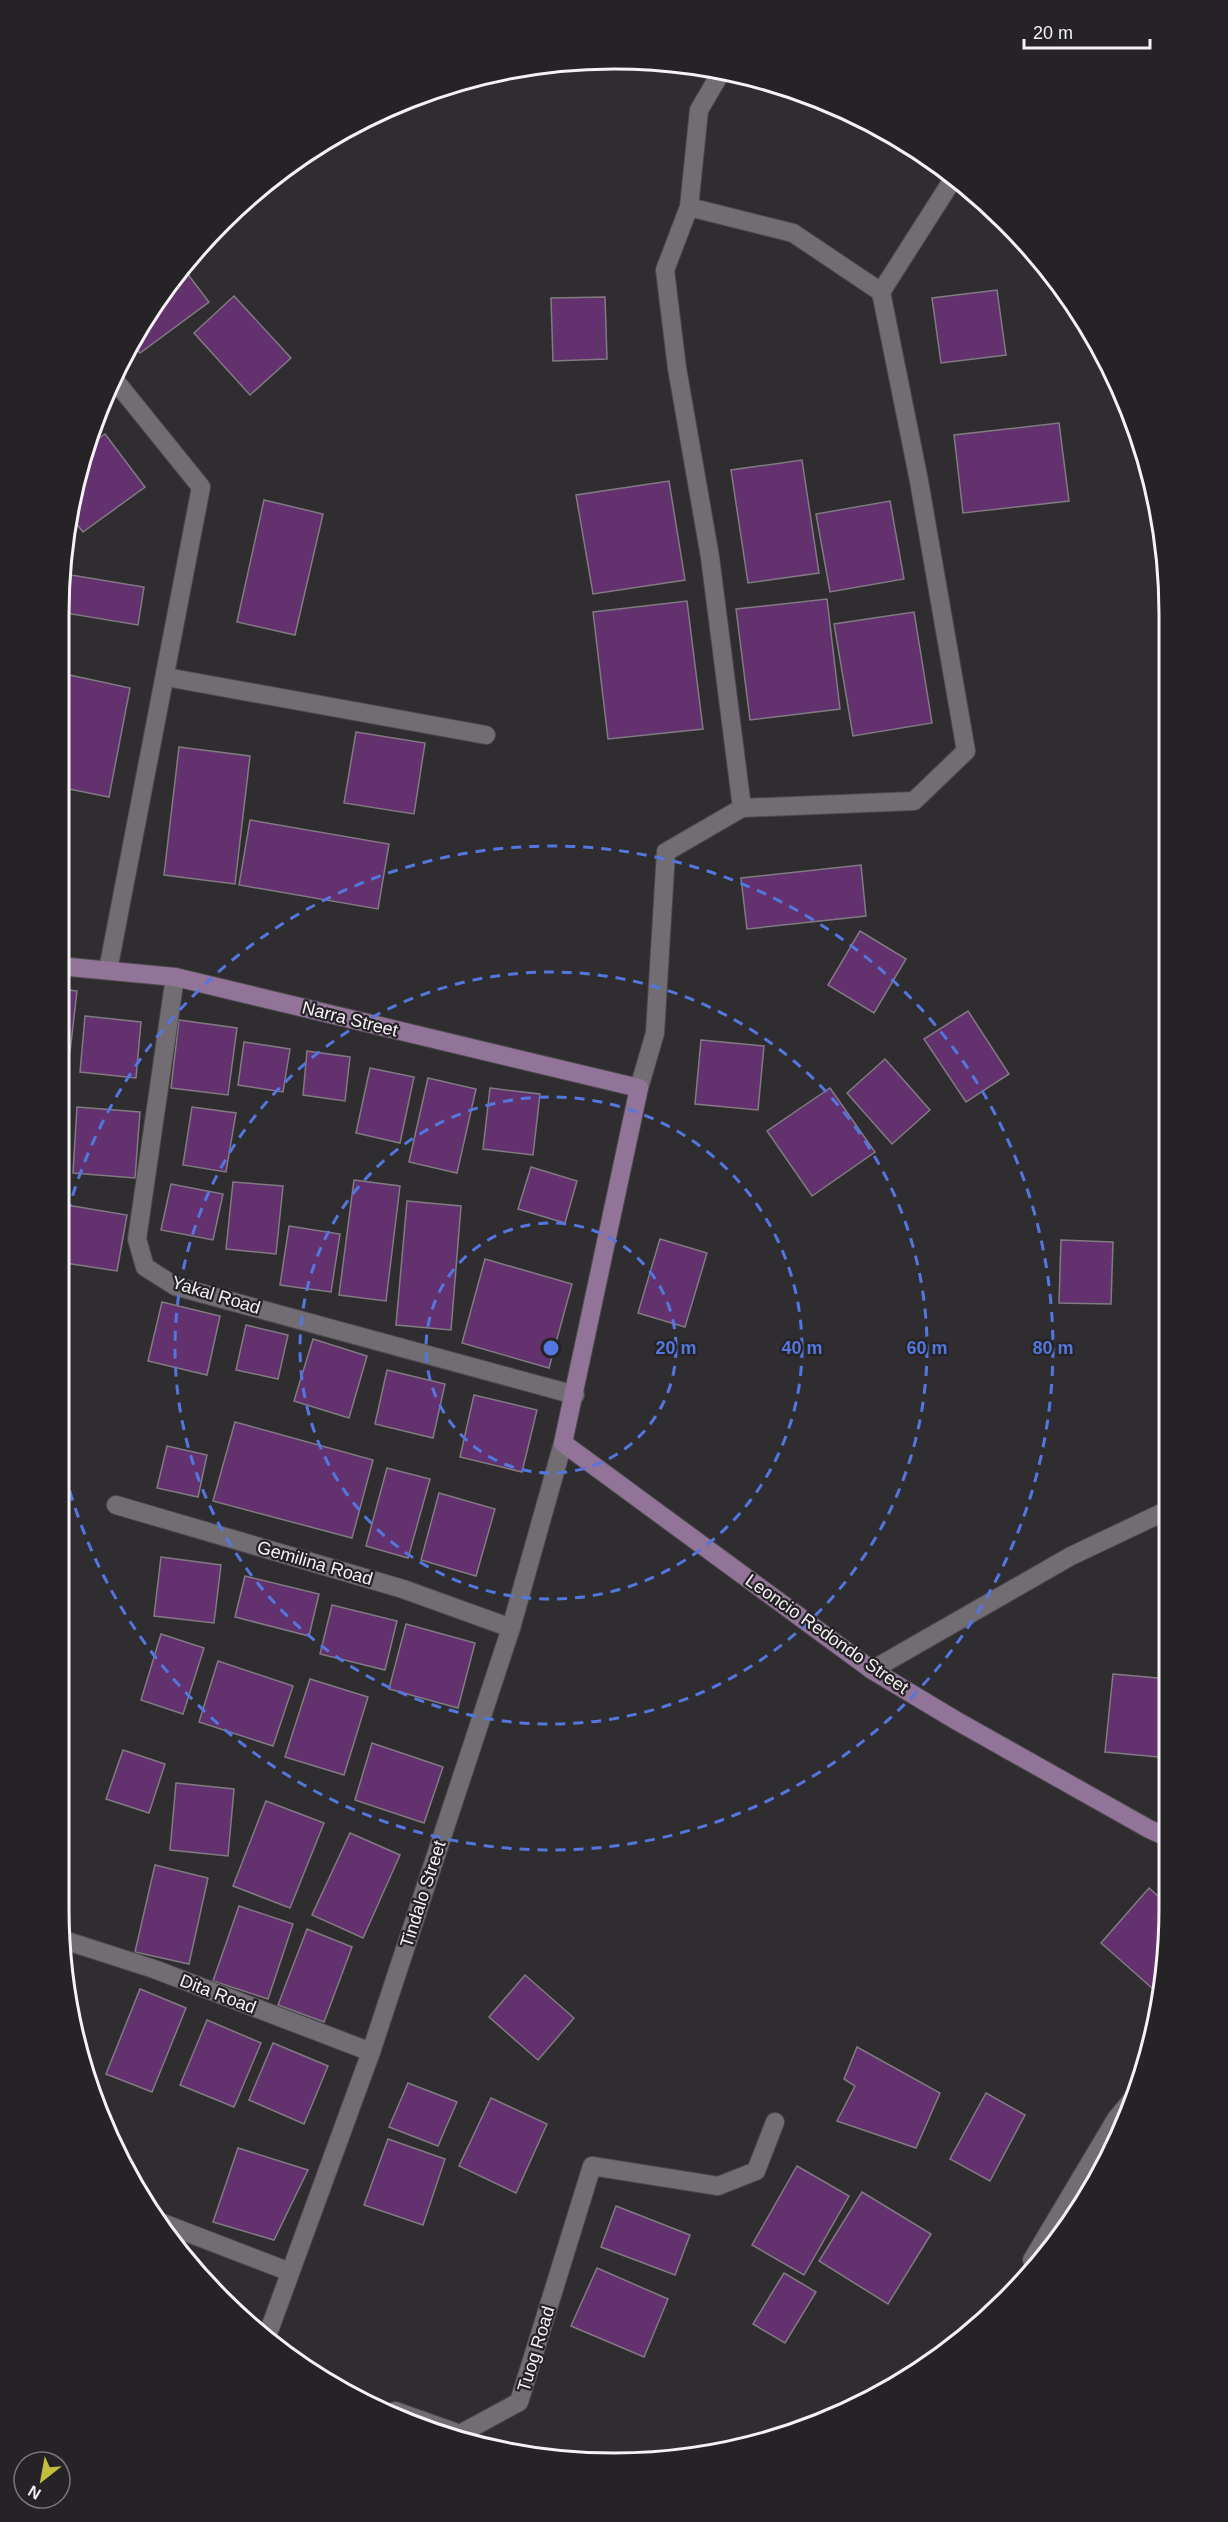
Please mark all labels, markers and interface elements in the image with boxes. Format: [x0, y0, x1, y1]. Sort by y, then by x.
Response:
scale bar [1024, 12, 1150, 50]
text: 20 m [1033, 23, 1073, 43]
street label: Narra Street [300, 997, 400, 1041]
street label: Yakal Road [169, 1272, 263, 1318]
centre of rings [541, 1338, 561, 1358]
text: 20 m [655, 1338, 697, 1358]
text: 40 m [781, 1338, 823, 1358]
text: 60 m [906, 1338, 948, 1358]
text: 80 m [1032, 1338, 1074, 1358]
street label: Gemilina Road [255, 1537, 375, 1589]
street label: Leoncio Redondo Street [742, 1570, 912, 1698]
street label: Tindalo Street [396, 1838, 450, 1950]
street label: Dita Road [177, 1970, 259, 2018]
street label: Tuog Road [514, 2304, 558, 2394]
north arrow [12, 2450, 72, 2510]
text: N [25, 2482, 44, 2503]

